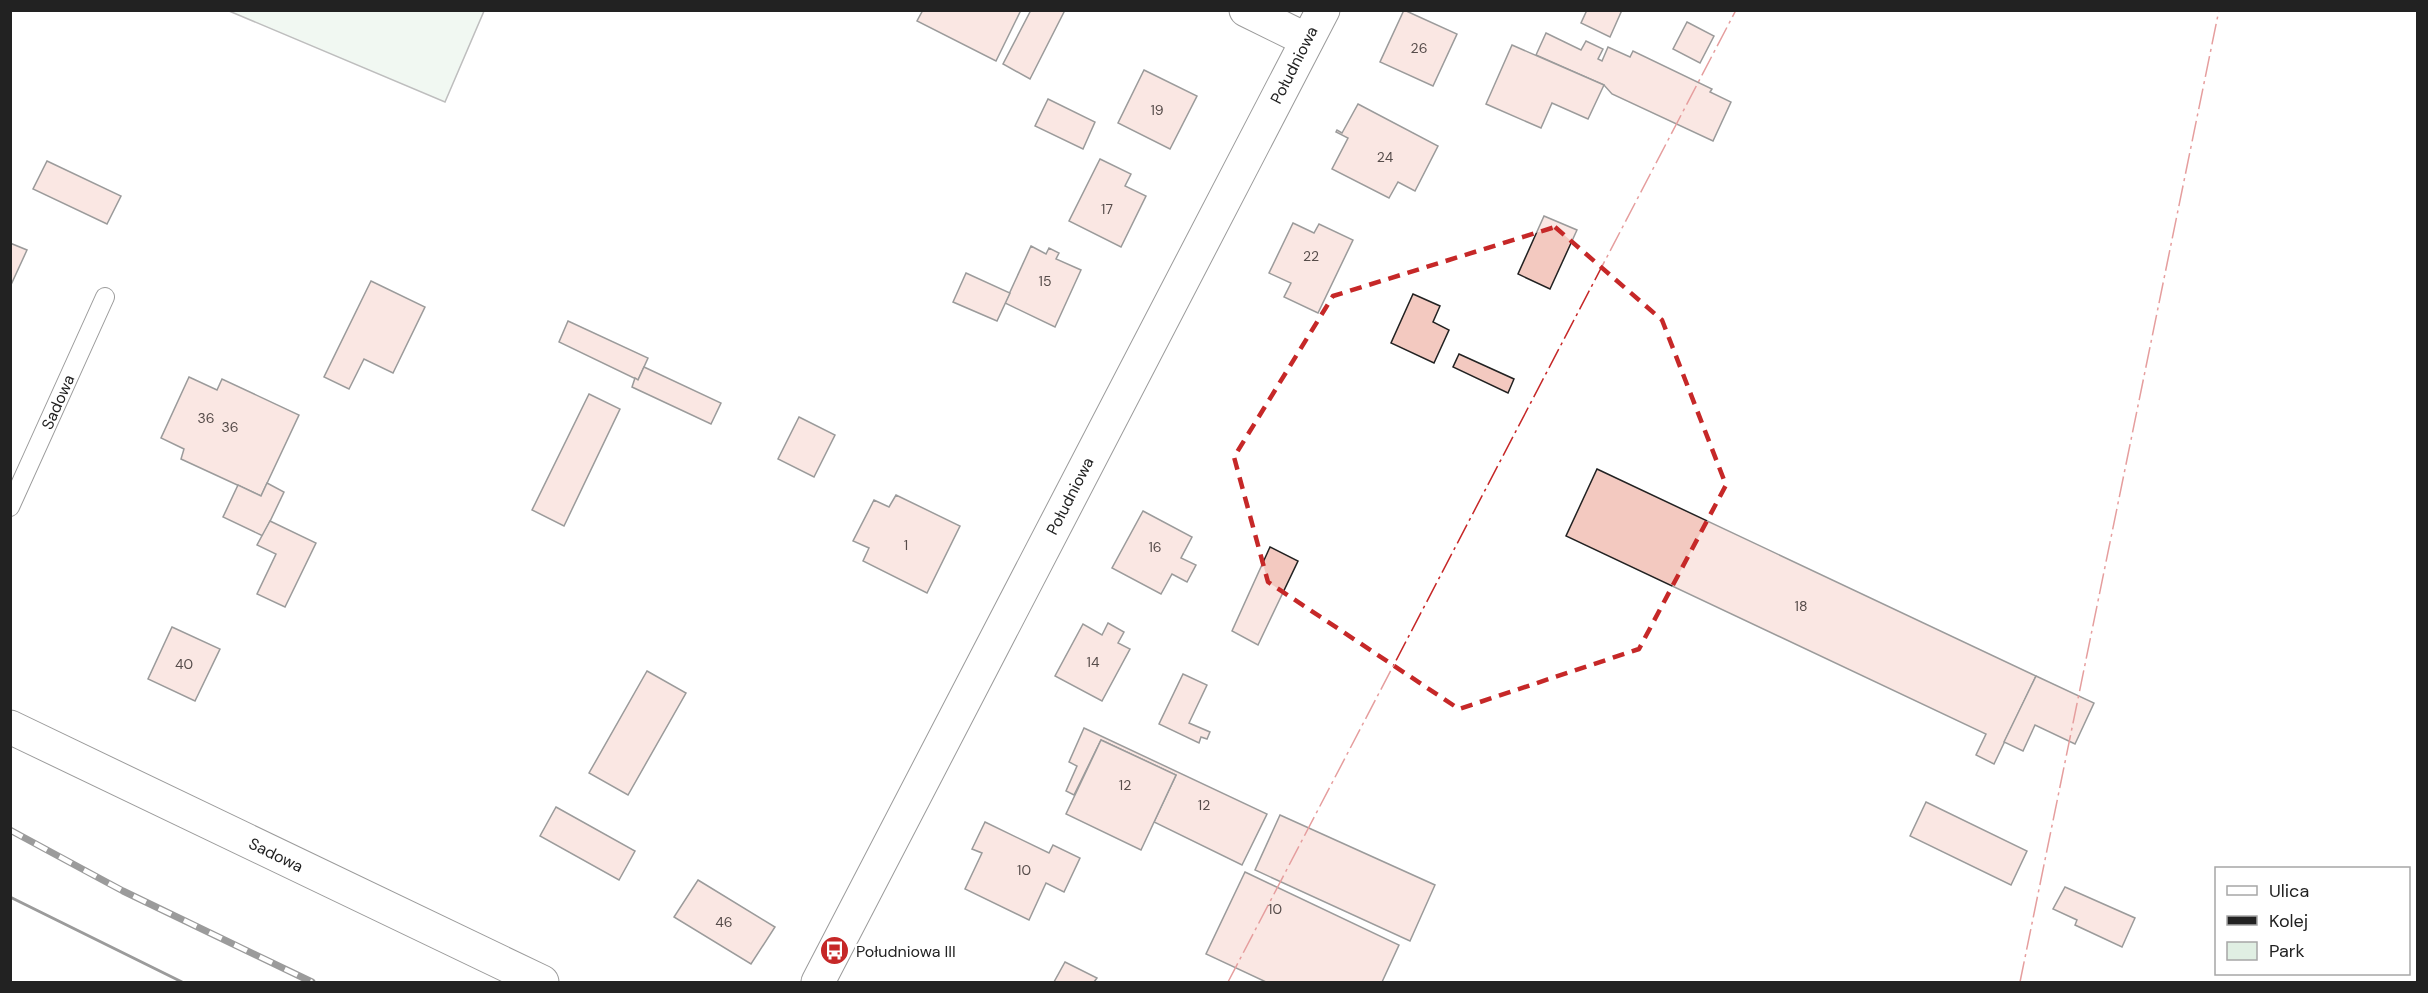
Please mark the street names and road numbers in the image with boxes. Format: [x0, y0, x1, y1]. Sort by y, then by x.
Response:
street label: Południowa [1265, 23, 1323, 107]
street label: Sadowa [37, 371, 79, 433]
street label: Południowa [1041, 454, 1099, 538]
street label: Sadowa [245, 833, 307, 877]

